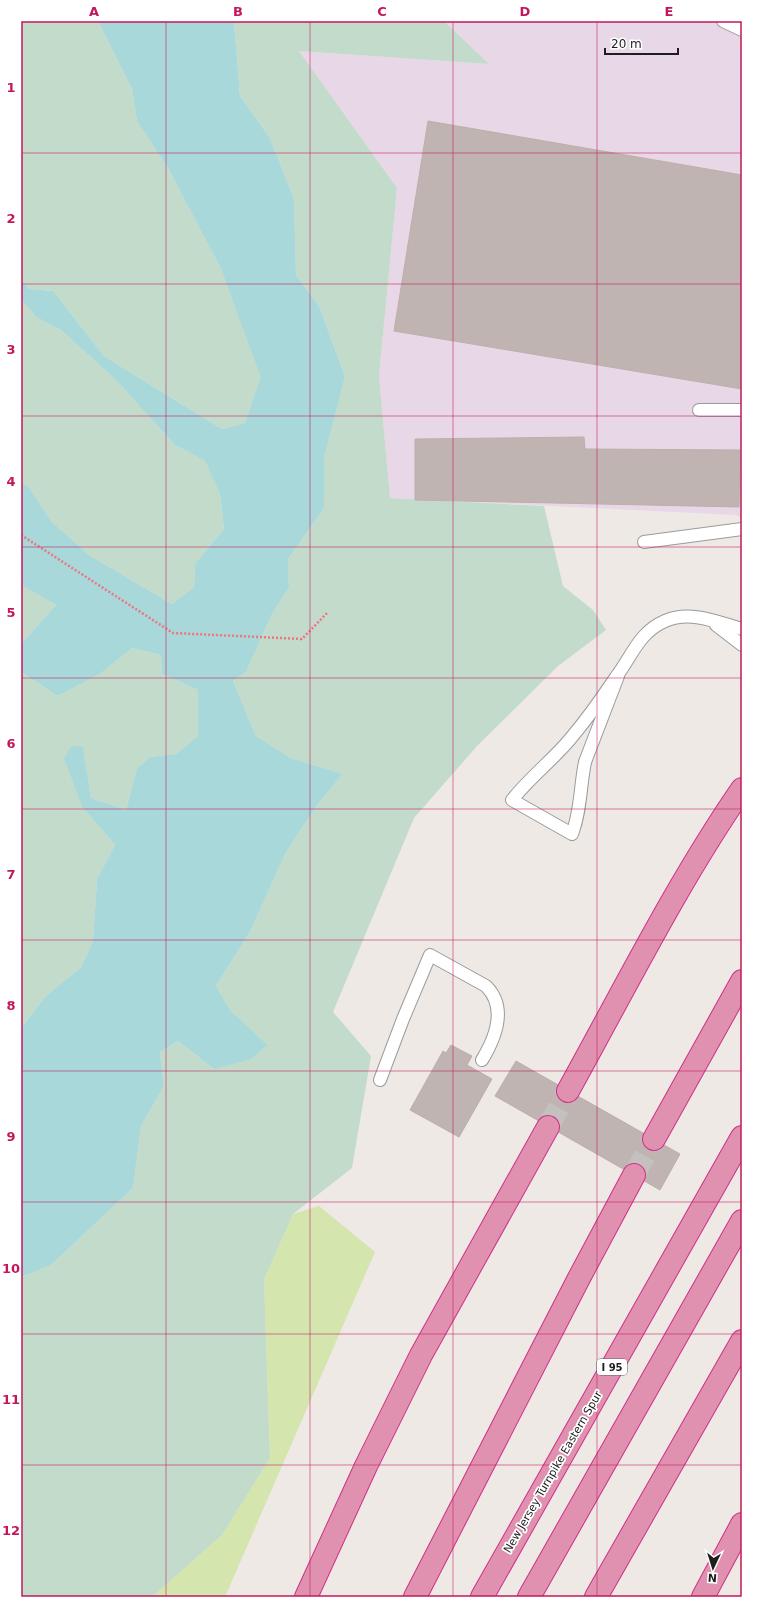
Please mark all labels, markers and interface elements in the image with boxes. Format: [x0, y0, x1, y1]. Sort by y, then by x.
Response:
text: A [89, 4, 99, 19]
text: B [233, 4, 243, 19]
text: C [377, 4, 387, 19]
text: D [520, 4, 531, 19]
text: E [665, 4, 673, 19]
scale bar [605, 30, 678, 56]
text: 20 m [611, 37, 642, 51]
text: 1 [6, 80, 16, 95]
text: 2 [6, 211, 16, 226]
text: 3 [6, 342, 16, 357]
text: 4 [6, 474, 16, 489]
text: 5 [6, 605, 16, 620]
text: 6 [6, 736, 16, 751]
text: 7 [6, 867, 16, 882]
text: 8 [6, 998, 16, 1013]
text: 9 [6, 1129, 16, 1144]
text: 10 [2, 1261, 20, 1276]
road number: I 95 [597, 1359, 627, 1375]
street label: New Jersey Turnpike Eastern Spur [501, 1388, 605, 1555]
text: 11 [2, 1392, 20, 1407]
text: 12 [2, 1523, 20, 1538]
north arrow [693, 1548, 733, 1588]
text: N [707, 1571, 717, 1584]

